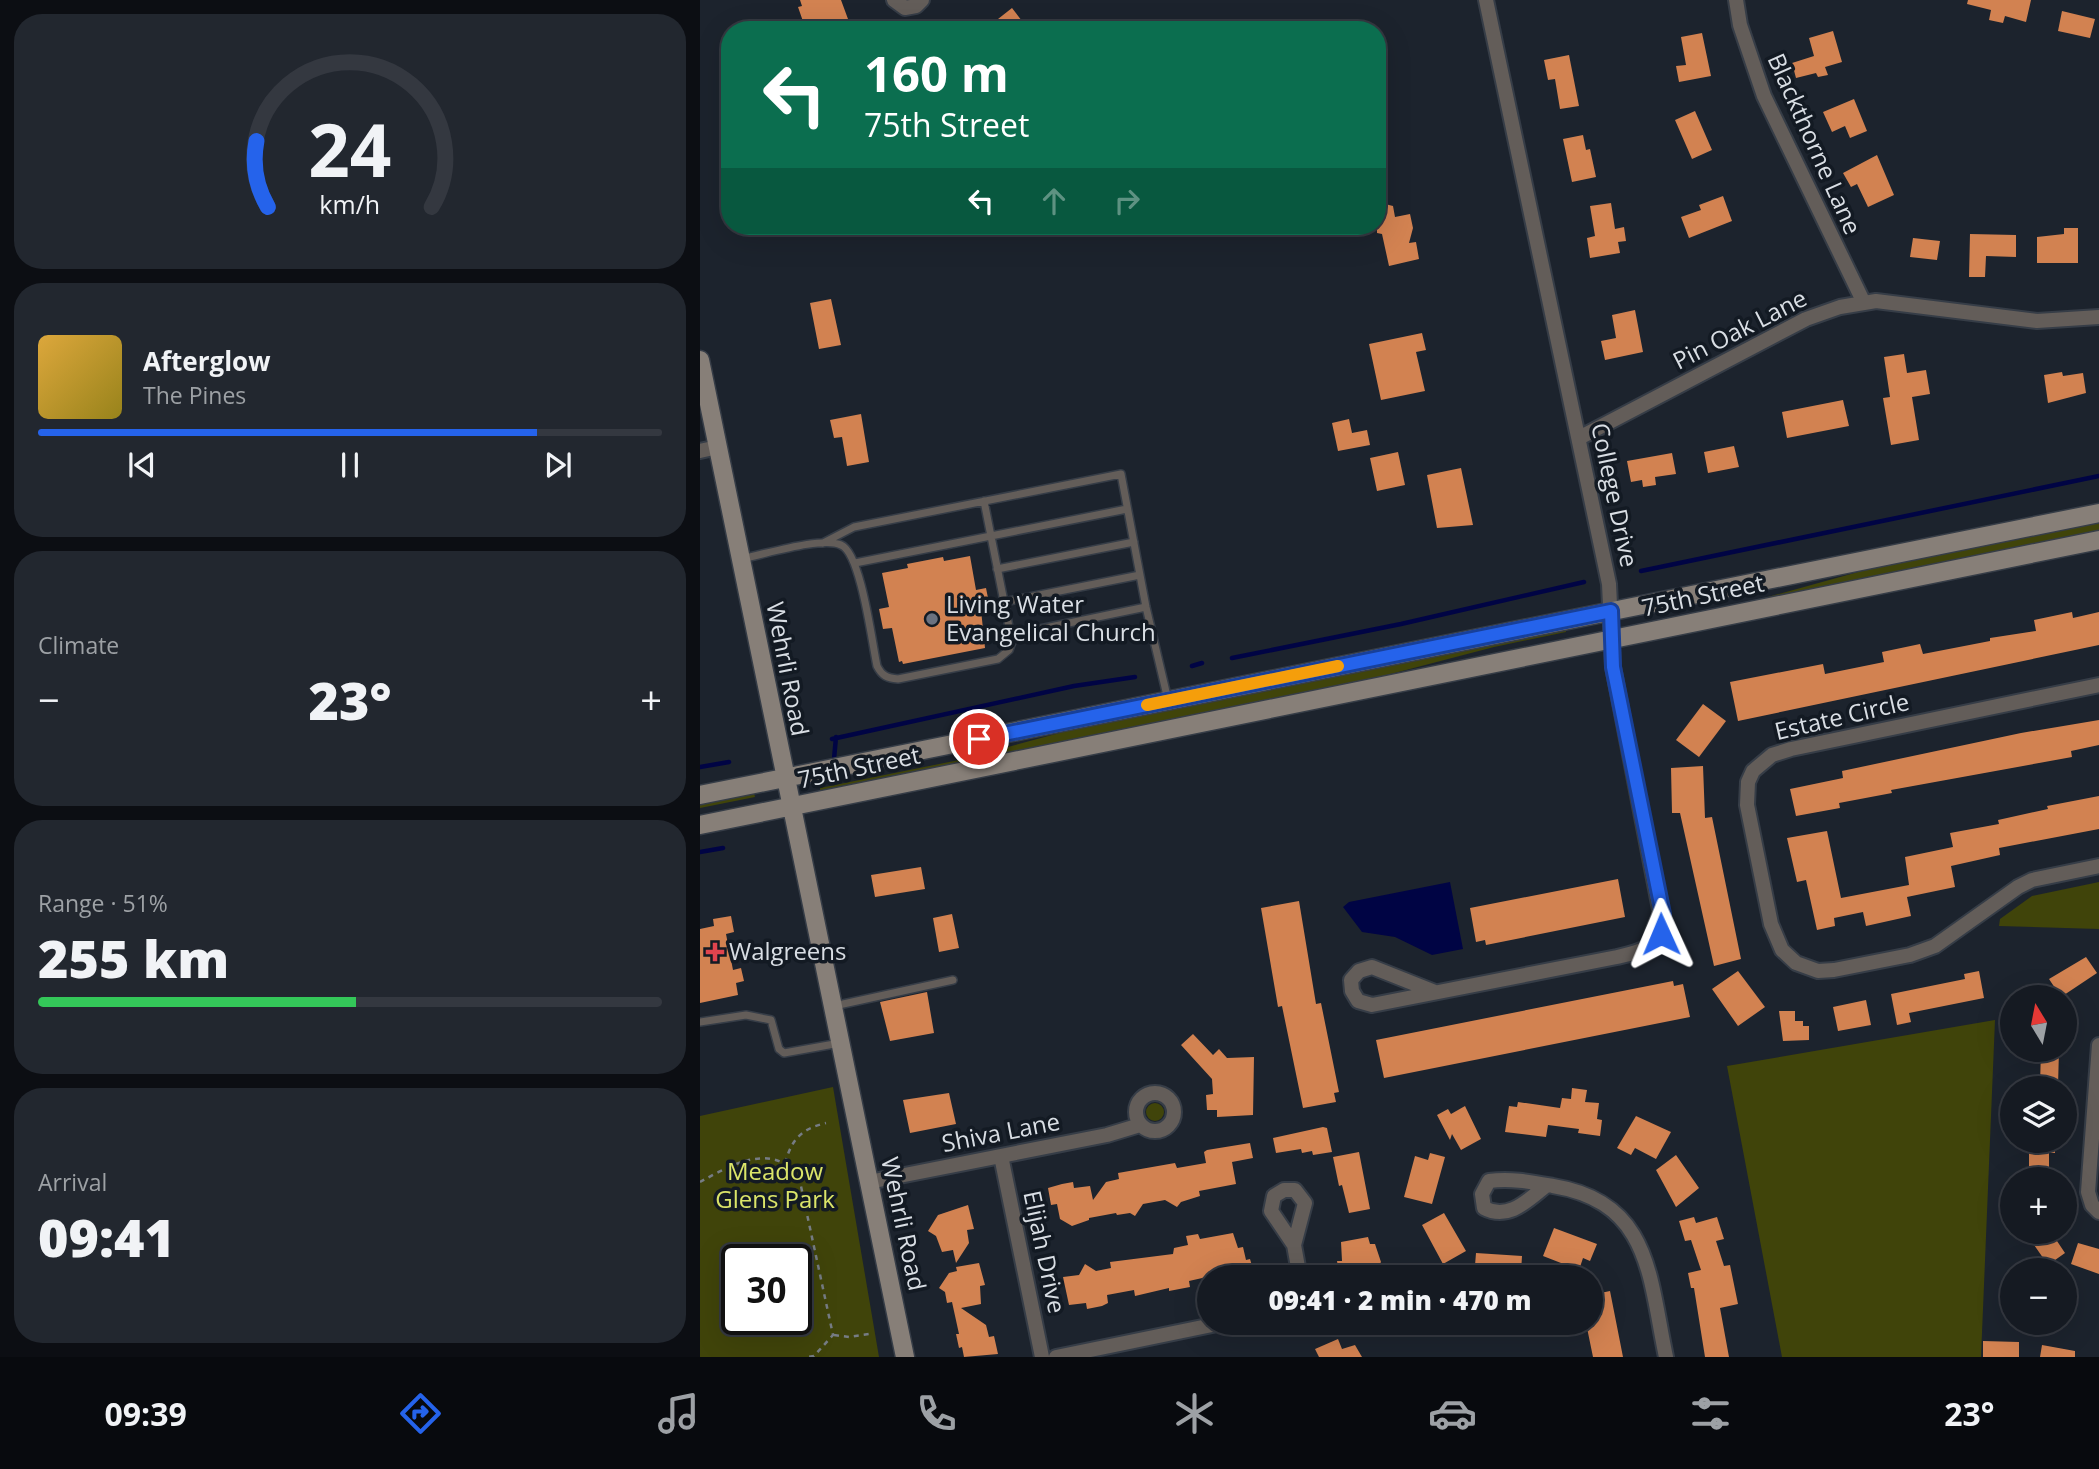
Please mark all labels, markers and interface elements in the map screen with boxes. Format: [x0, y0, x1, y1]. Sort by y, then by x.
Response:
text: 160 m [864, 40, 1009, 106]
street label: Blackthorne Lane [1761, 48, 1870, 239]
icon: left [749, 49, 840, 140]
text: 24 [308, 100, 392, 199]
text: 75th Street [864, 103, 1029, 146]
icon: left [962, 182, 1000, 220]
icon: ahead [1035, 182, 1073, 220]
icon: right [1108, 182, 1146, 220]
text: km/h [320, 187, 380, 221]
street label: Pin Oak Lane [1667, 281, 1812, 377]
text: Afterglow [143, 343, 270, 379]
text: The Pines [143, 379, 246, 411]
street label: College Drive [1584, 420, 1647, 570]
icon: previous [123, 446, 161, 484]
icon: pause [331, 446, 369, 484]
icon: next [539, 446, 577, 484]
street label: 75th Street [1639, 566, 1767, 624]
place label: Living Water Evangelical Church [946, 587, 1156, 648]
street label: Wehrli Road [759, 599, 818, 739]
marker: Living Water Evangelical Church [924, 611, 940, 627]
text: Climate [38, 629, 119, 661]
text: 23° [309, 664, 391, 735]
text: − [38, 673, 60, 725]
text: + [640, 673, 662, 725]
street label: Estate Circle [1771, 684, 1912, 747]
pin [949, 709, 1009, 769]
icon: arrive [960, 720, 998, 758]
street label: 75th Street [795, 738, 923, 796]
text: Range · 51% [38, 887, 168, 919]
position arrow [1624, 897, 1698, 971]
text: 255 km [38, 922, 229, 993]
place label: Walgreens [729, 934, 847, 967]
marker: Walgreens [707, 944, 723, 960]
north arrow [2000, 985, 2077, 1062]
map controls [2000, 985, 2077, 1335]
button: layers [2000, 1076, 2077, 1153]
street label: Shiva Lane [939, 1104, 1063, 1159]
park label: Meadow Glens Park [715, 1154, 835, 1215]
street label: Wehrli Road [874, 1154, 935, 1294]
text: Arrival [38, 1166, 107, 1198]
button: + [2000, 1167, 2077, 1244]
street label: Elijah Drive [1016, 1187, 1075, 1316]
text: 09:41 [38, 1201, 175, 1272]
speed limit sign: 30 [721, 1244, 812, 1335]
button: − [2000, 1258, 2077, 1335]
text: 09:41 · 2 min · 470 m [1269, 1282, 1531, 1318]
icon: directions [396, 1389, 445, 1438]
icon: music [654, 1389, 703, 1438]
icon: phone [912, 1389, 961, 1438]
icon: climate [1170, 1389, 1219, 1438]
icon: car [1428, 1389, 1477, 1438]
icon: filters [1686, 1389, 1735, 1438]
text: 09:39 [105, 1392, 187, 1435]
text: 23° [1944, 1392, 1994, 1435]

